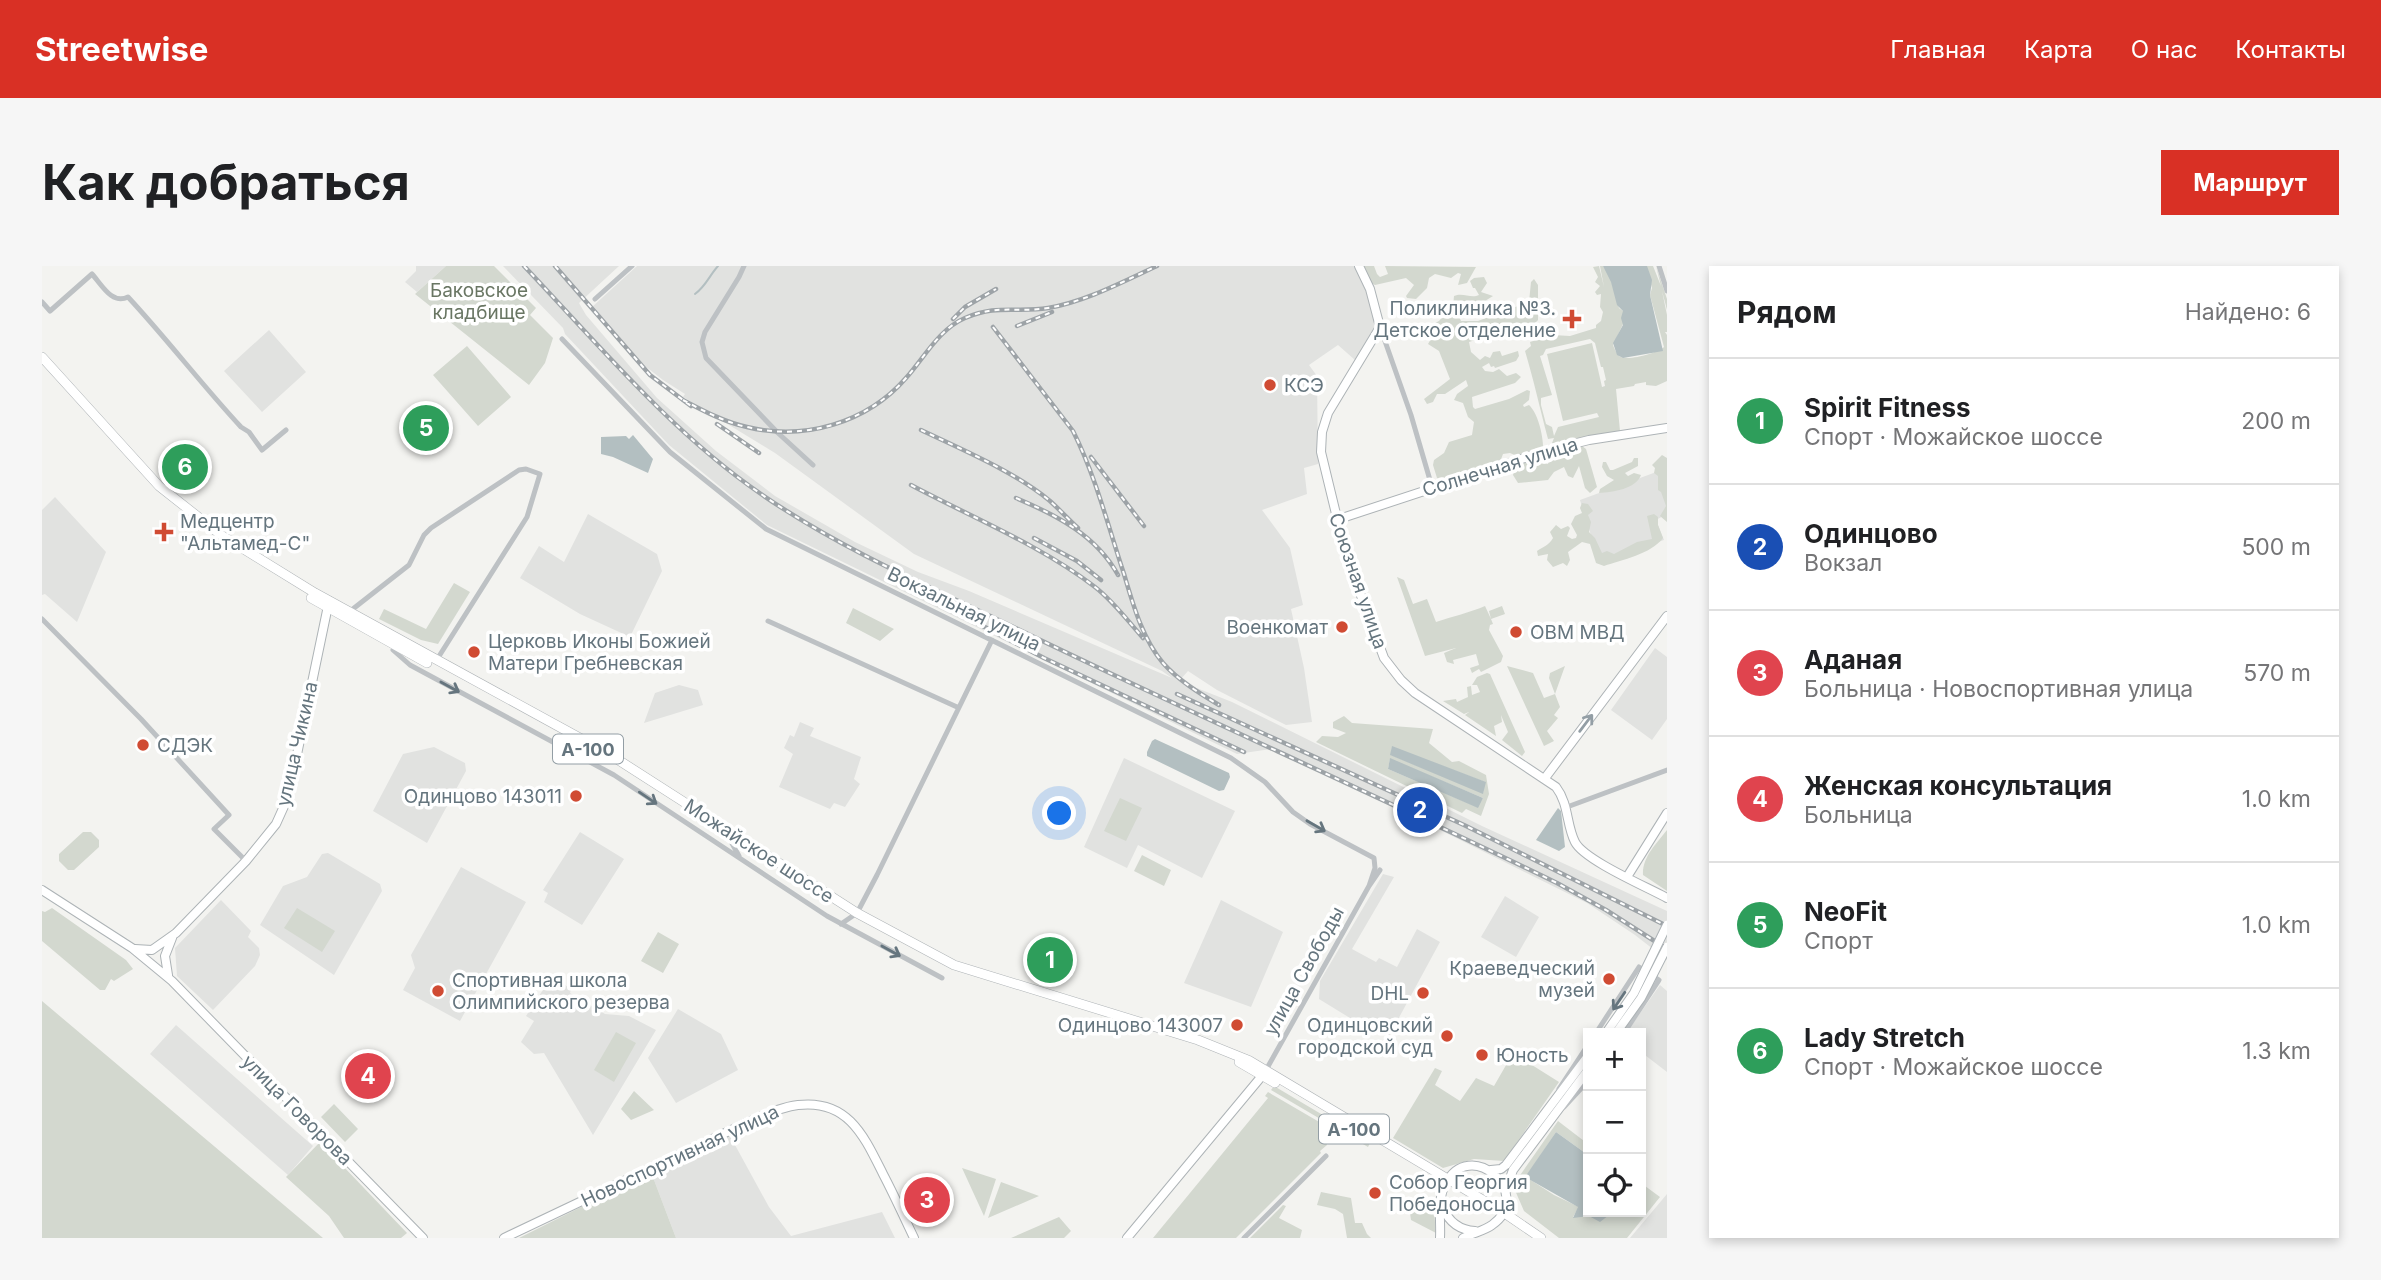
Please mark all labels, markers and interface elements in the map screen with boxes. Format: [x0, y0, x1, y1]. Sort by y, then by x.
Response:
text: Streetwise [35, 29, 209, 69]
text: Главная [1890, 35, 1986, 64]
text: Карта [2024, 35, 2093, 64]
text: О нас [2131, 35, 2197, 64]
text: Контакты [2235, 35, 2346, 64]
button: Маршрут [2161, 150, 2339, 215]
text: Как добраться [42, 153, 410, 212]
park label: Баковское кладбище [430, 279, 528, 324]
text: Рядом [1737, 294, 1837, 330]
place label: Поликлиника №3. Детское отделение [1373, 297, 1556, 342]
text: Найдено: 6 [2185, 298, 2311, 326]
marker: Поликлиника №3. Детское отделение [1562, 309, 1582, 329]
place label: КСЭ [1284, 374, 1324, 397]
marker: КСЭ [1262, 377, 1278, 393]
text: Spirit Fitness [1804, 392, 1971, 423]
pin: 5 [403, 402, 449, 454]
text: 1 [1755, 407, 1765, 435]
text: 200 m [2241, 407, 2311, 435]
text: Спорт · Можайское шоссе [1804, 423, 2103, 451]
street label: Солнечная улица [1419, 432, 1581, 502]
pin: 6 [162, 441, 208, 493]
place label: Медцентр "Альтамед-С" [180, 510, 310, 555]
street label: Союзная улица [1324, 510, 1392, 652]
text: Одинцово [1804, 518, 1938, 549]
marker: Медцентр "Альтамед-С" [154, 522, 174, 542]
text: 2 [1753, 533, 1767, 561]
text: 500 m [2241, 533, 2311, 561]
text: Вокзал [1804, 549, 1882, 577]
street label: Вокзальная улица [884, 562, 1044, 656]
place label: Военкомат [1226, 616, 1328, 639]
marker: Военкомат [1334, 619, 1350, 635]
place label: ОВМ МВД [1530, 621, 1625, 644]
marker: ОВМ МВД [1508, 624, 1524, 640]
place label: Церковь Иконы Божией Матери Гребневская [488, 630, 711, 675]
marker: Церковь Иконы Божией Матери Гребневская [466, 644, 482, 660]
text: Аданая [1804, 644, 1902, 675]
text: 3 [1753, 659, 1767, 687]
text: 570 m [2243, 659, 2311, 687]
text: Больница · Новоспортивная улица [1804, 675, 2193, 703]
street label: улица Чикина [271, 679, 323, 809]
one-way arrow [439, 680, 460, 694]
one-way arrow [1578, 715, 1593, 733]
place label: СДЭК [157, 734, 213, 757]
road number: А-100 [553, 734, 623, 764]
marker: СДЭК [135, 737, 151, 753]
text: Женская консультация [1804, 770, 2112, 801]
pin: 2 [1397, 784, 1443, 836]
place label: Одинцово 143011 [404, 785, 562, 808]
text: 4 [1752, 785, 1768, 813]
text: 1.0 km [2242, 785, 2311, 813]
marker: Одинцово 143011 [568, 788, 584, 804]
one-way arrow [638, 791, 657, 805]
street label: Можайское шоссе [680, 794, 838, 908]
your location [1042, 796, 1076, 830]
text: Больница [1804, 801, 1913, 829]
one-way arrow [1305, 820, 1325, 834]
text: NeoFit [1804, 896, 1887, 927]
street label: улица Свободы [1259, 902, 1349, 1040]
text: 5 [1753, 911, 1767, 939]
text: 1.0 km [2242, 911, 2311, 939]
text: Спорт [1804, 927, 1873, 955]
pin: 1 [1027, 934, 1073, 986]
one-way arrow [880, 945, 901, 958]
place label: Краеведческий музей [1449, 957, 1595, 1002]
place label: Спортивная школа Олимпийского резерва [452, 969, 670, 1014]
marker: Краеведческий музей [1601, 971, 1617, 987]
place label: DHL [1370, 982, 1409, 1005]
marker: Спортивная школа Олимпийского резерва [430, 983, 446, 999]
marker: DHL [1415, 985, 1431, 1001]
one-way arrow [1611, 991, 1626, 1010]
place label: Одинцово 143007 [1058, 1014, 1223, 1037]
place label: Одинцовский городской суд [1298, 1014, 1433, 1059]
marker: Одинцово 143007 [1229, 1017, 1245, 1033]
text: Lady Stretch [1804, 1022, 1965, 1053]
marker: Одинцовский городской суд [1439, 1028, 1455, 1044]
map controls [1583, 1028, 1646, 1217]
button: + [1583, 1028, 1646, 1091]
text: 6 [1753, 1037, 1767, 1065]
text: 1.3 km [2242, 1037, 2311, 1065]
place label: Юность [1496, 1044, 1569, 1067]
marker: Юность [1474, 1047, 1490, 1063]
street label: улица Говорова [237, 1050, 357, 1170]
pin: 4 [345, 1050, 391, 1102]
text: Спорт · Можайское шоссе [1804, 1053, 2103, 1081]
button: − [1583, 1091, 1646, 1154]
street label: Новоспортивная улица [577, 1100, 783, 1212]
road number: А-100 [1319, 1114, 1389, 1144]
button: locate [1583, 1154, 1646, 1217]
place label: Собор Георгия Победоносца [1389, 1171, 1528, 1216]
pin: 3 [904, 1174, 950, 1226]
marker: Собор Георгия Победоносца [1367, 1185, 1383, 1201]

